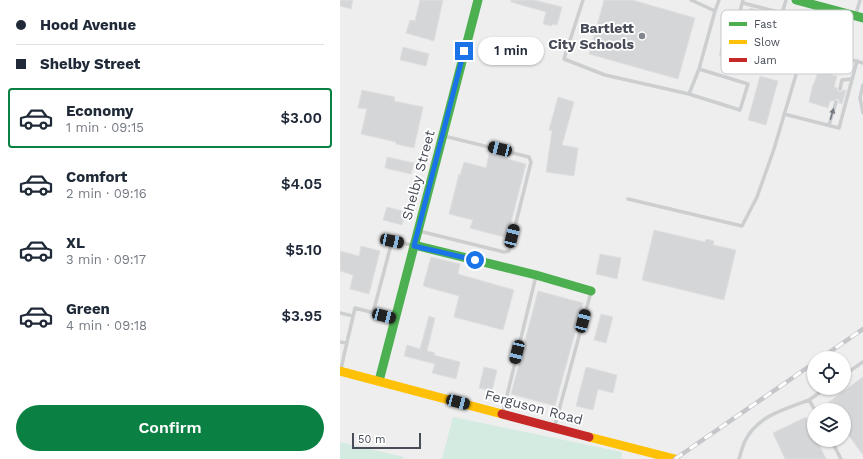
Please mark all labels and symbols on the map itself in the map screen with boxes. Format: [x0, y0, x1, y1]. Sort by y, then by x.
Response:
legend [721, 10, 853, 74]
text: Fast [754, 18, 777, 31]
place label: Bartlett City Schools [548, 20, 635, 52]
marker: Bartlett City Schools [637, 31, 647, 41]
text: Slow [754, 36, 780, 49]
callout: 1 min [478, 37, 544, 65]
route end [455, 42, 473, 60]
text: Jam [754, 54, 777, 67]
one-way arrow [829, 108, 835, 120]
street label: Shelby Street [398, 128, 438, 222]
car [487, 140, 513, 158]
car [503, 223, 521, 249]
car [379, 233, 405, 249]
route start [466, 251, 484, 269]
car [371, 307, 397, 325]
car [574, 308, 592, 334]
car [508, 339, 526, 365]
street label: Ferguson Road [483, 386, 585, 428]
car [445, 393, 471, 411]
scale bar [352, 431, 421, 450]

